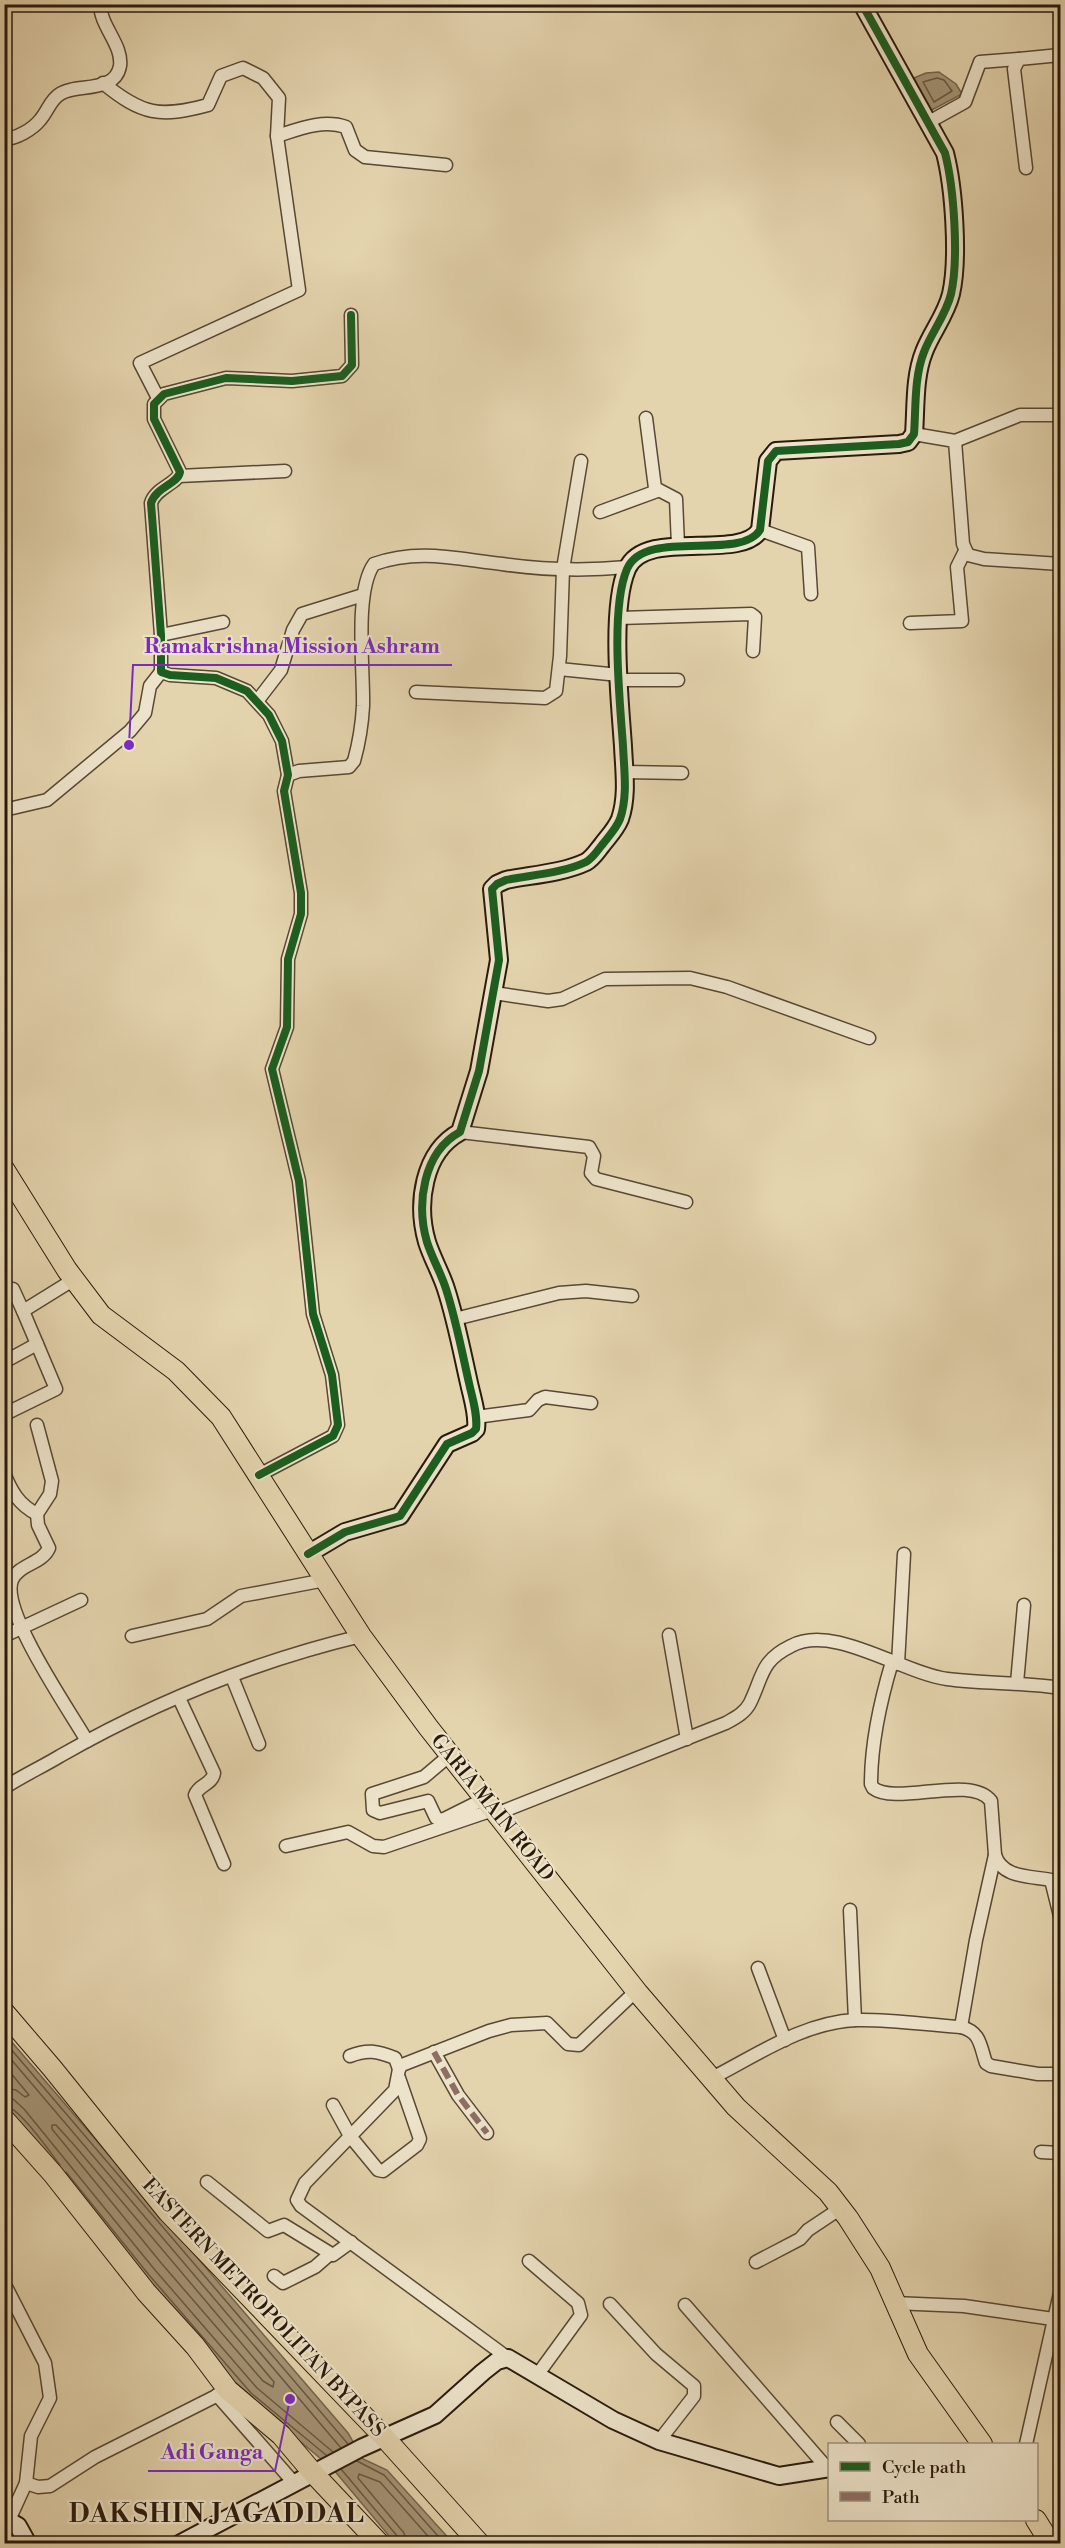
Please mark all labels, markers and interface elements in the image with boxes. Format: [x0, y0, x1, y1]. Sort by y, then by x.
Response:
callout: Ramakrishna Mission Ashram [133, 626, 452, 665]
text: Ramakrishna Mission Ashram [144, 634, 440, 660]
street label: GARIA MAIN ROAD [425, 1729, 559, 1887]
street label: EASTERN METROPOLITAN BYPASS [136, 2173, 390, 2443]
callout: Adi Ganga [148, 2432, 275, 2471]
text: Adi Ganga [160, 2440, 264, 2466]
legend [828, 2443, 1038, 2521]
text: Cycle path [882, 2456, 966, 2479]
text: Path [882, 2486, 920, 2509]
district label: DAKSHIN JAGADDAL [69, 2498, 365, 2530]

